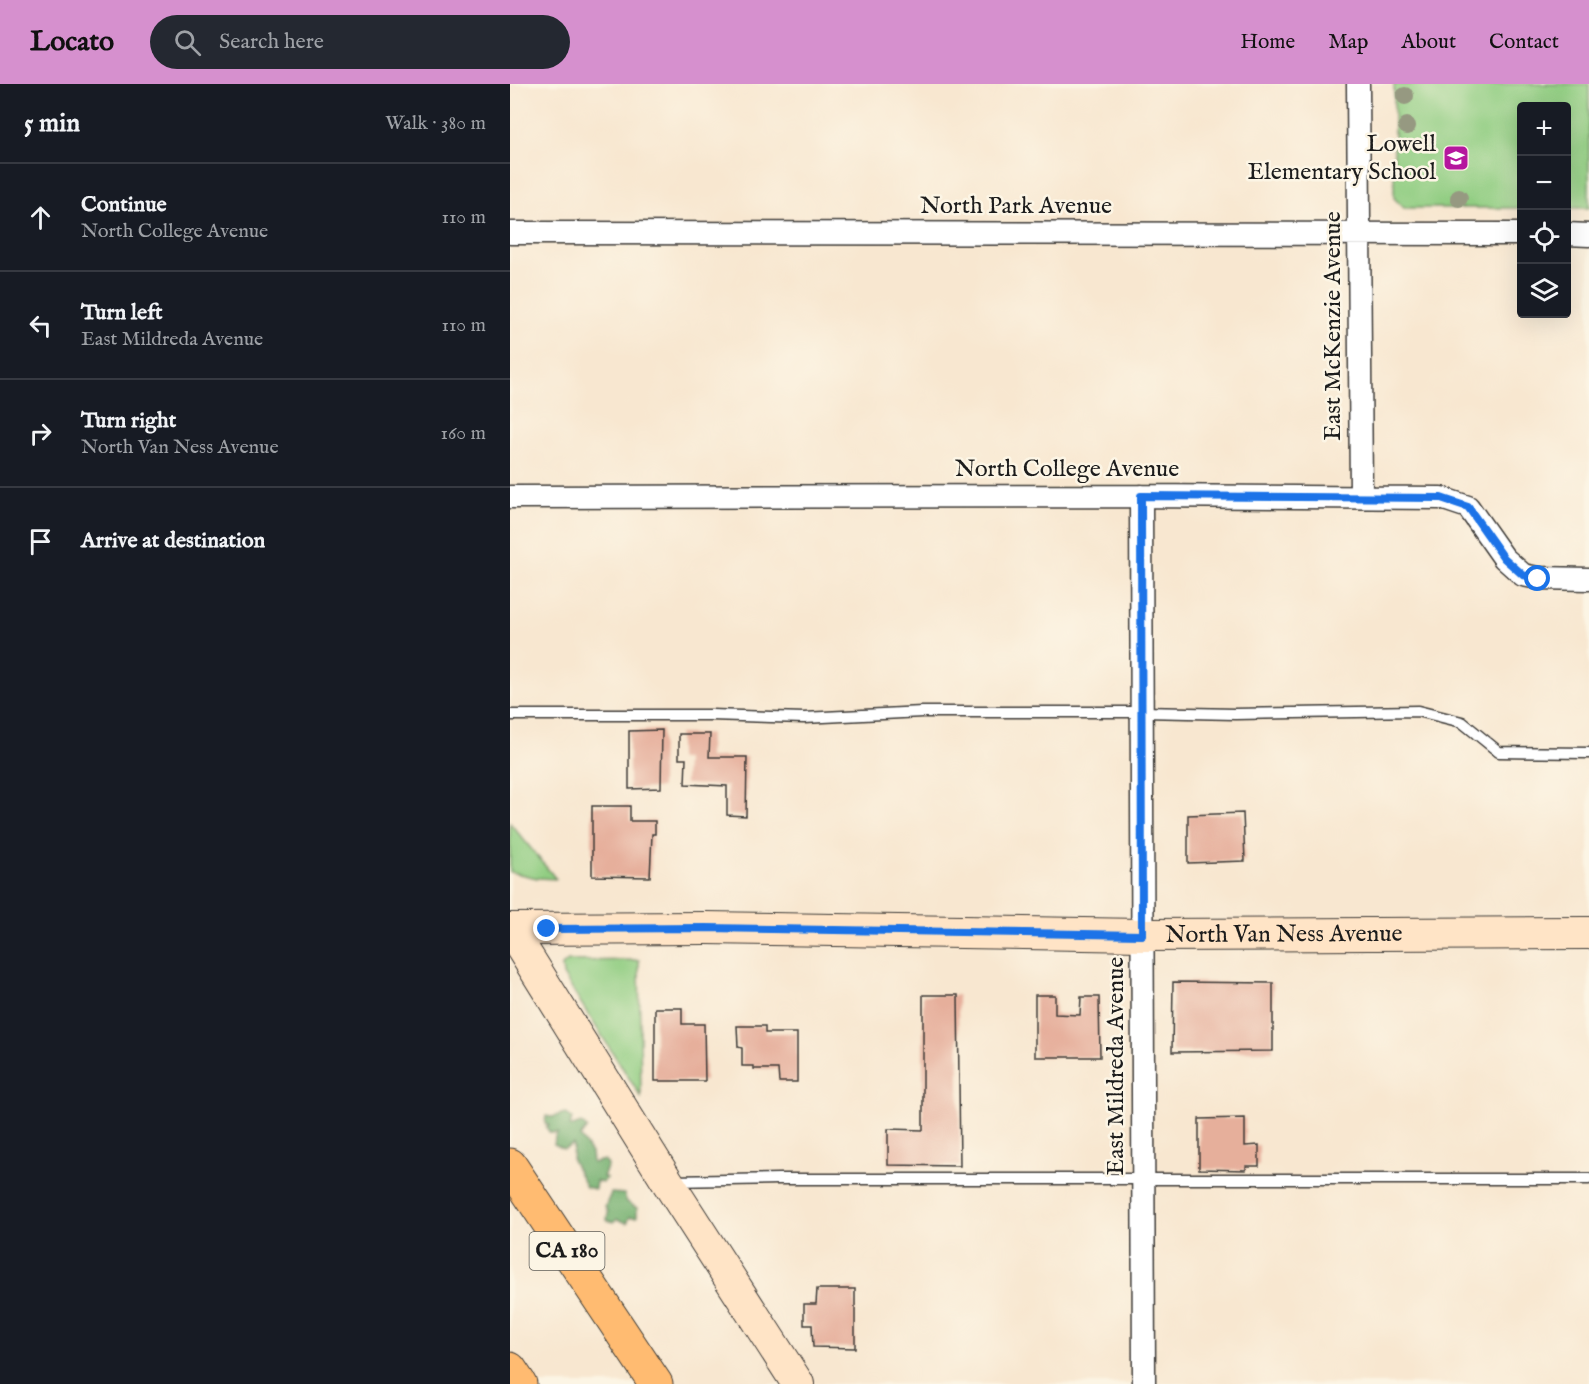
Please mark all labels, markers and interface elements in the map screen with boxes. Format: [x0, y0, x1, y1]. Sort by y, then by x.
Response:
search box [150, 15, 570, 69]
text: Locato [30, 25, 114, 60]
icon: search [171, 26, 204, 59]
text: Search here [219, 28, 324, 56]
text: Home [1240, 29, 1295, 56]
text: Map [1328, 29, 1368, 56]
text: About [1401, 29, 1456, 56]
text: Contact [1489, 29, 1559, 56]
map controls [1517, 102, 1571, 318]
button: + [1517, 102, 1571, 156]
text: 5 min [24, 107, 80, 140]
text: Walk · 380 m [385, 111, 486, 136]
place label: Lowell Elementary School [1248, 129, 1436, 188]
school or university icon: Lowell Elementary School [1441, 143, 1471, 173]
button: − [1517, 156, 1571, 210]
text: Continue [81, 191, 167, 219]
street label: North Park Avenue [920, 191, 1112, 222]
icon: ahead [24, 201, 57, 234]
text: 110 m [442, 205, 486, 230]
button: locate [1517, 210, 1571, 264]
street label: East McKenzie Avenue [1318, 211, 1349, 441]
text: North College Avenue [81, 219, 268, 244]
button: layers [1517, 264, 1571, 318]
text: Turn left [81, 299, 163, 327]
icon: left [24, 309, 57, 342]
text: 110 m [442, 313, 486, 338]
text: East Mildreda Avenue [81, 327, 263, 352]
text: Turn right [81, 407, 176, 435]
icon: right [24, 417, 57, 450]
text: 160 m [440, 421, 486, 446]
text: North Van Ness Avenue [81, 435, 279, 460]
street label: North College Avenue [955, 454, 1179, 485]
icon: arrive [24, 525, 57, 558]
text: Arrive at destination [81, 527, 265, 555]
route start [1524, 565, 1550, 591]
route end [533, 915, 559, 941]
street label: North Van Ness Avenue [1165, 918, 1403, 950]
street label: East Mildreda Avenue [1101, 957, 1132, 1175]
road number: CA 180 [530, 1232, 604, 1270]

